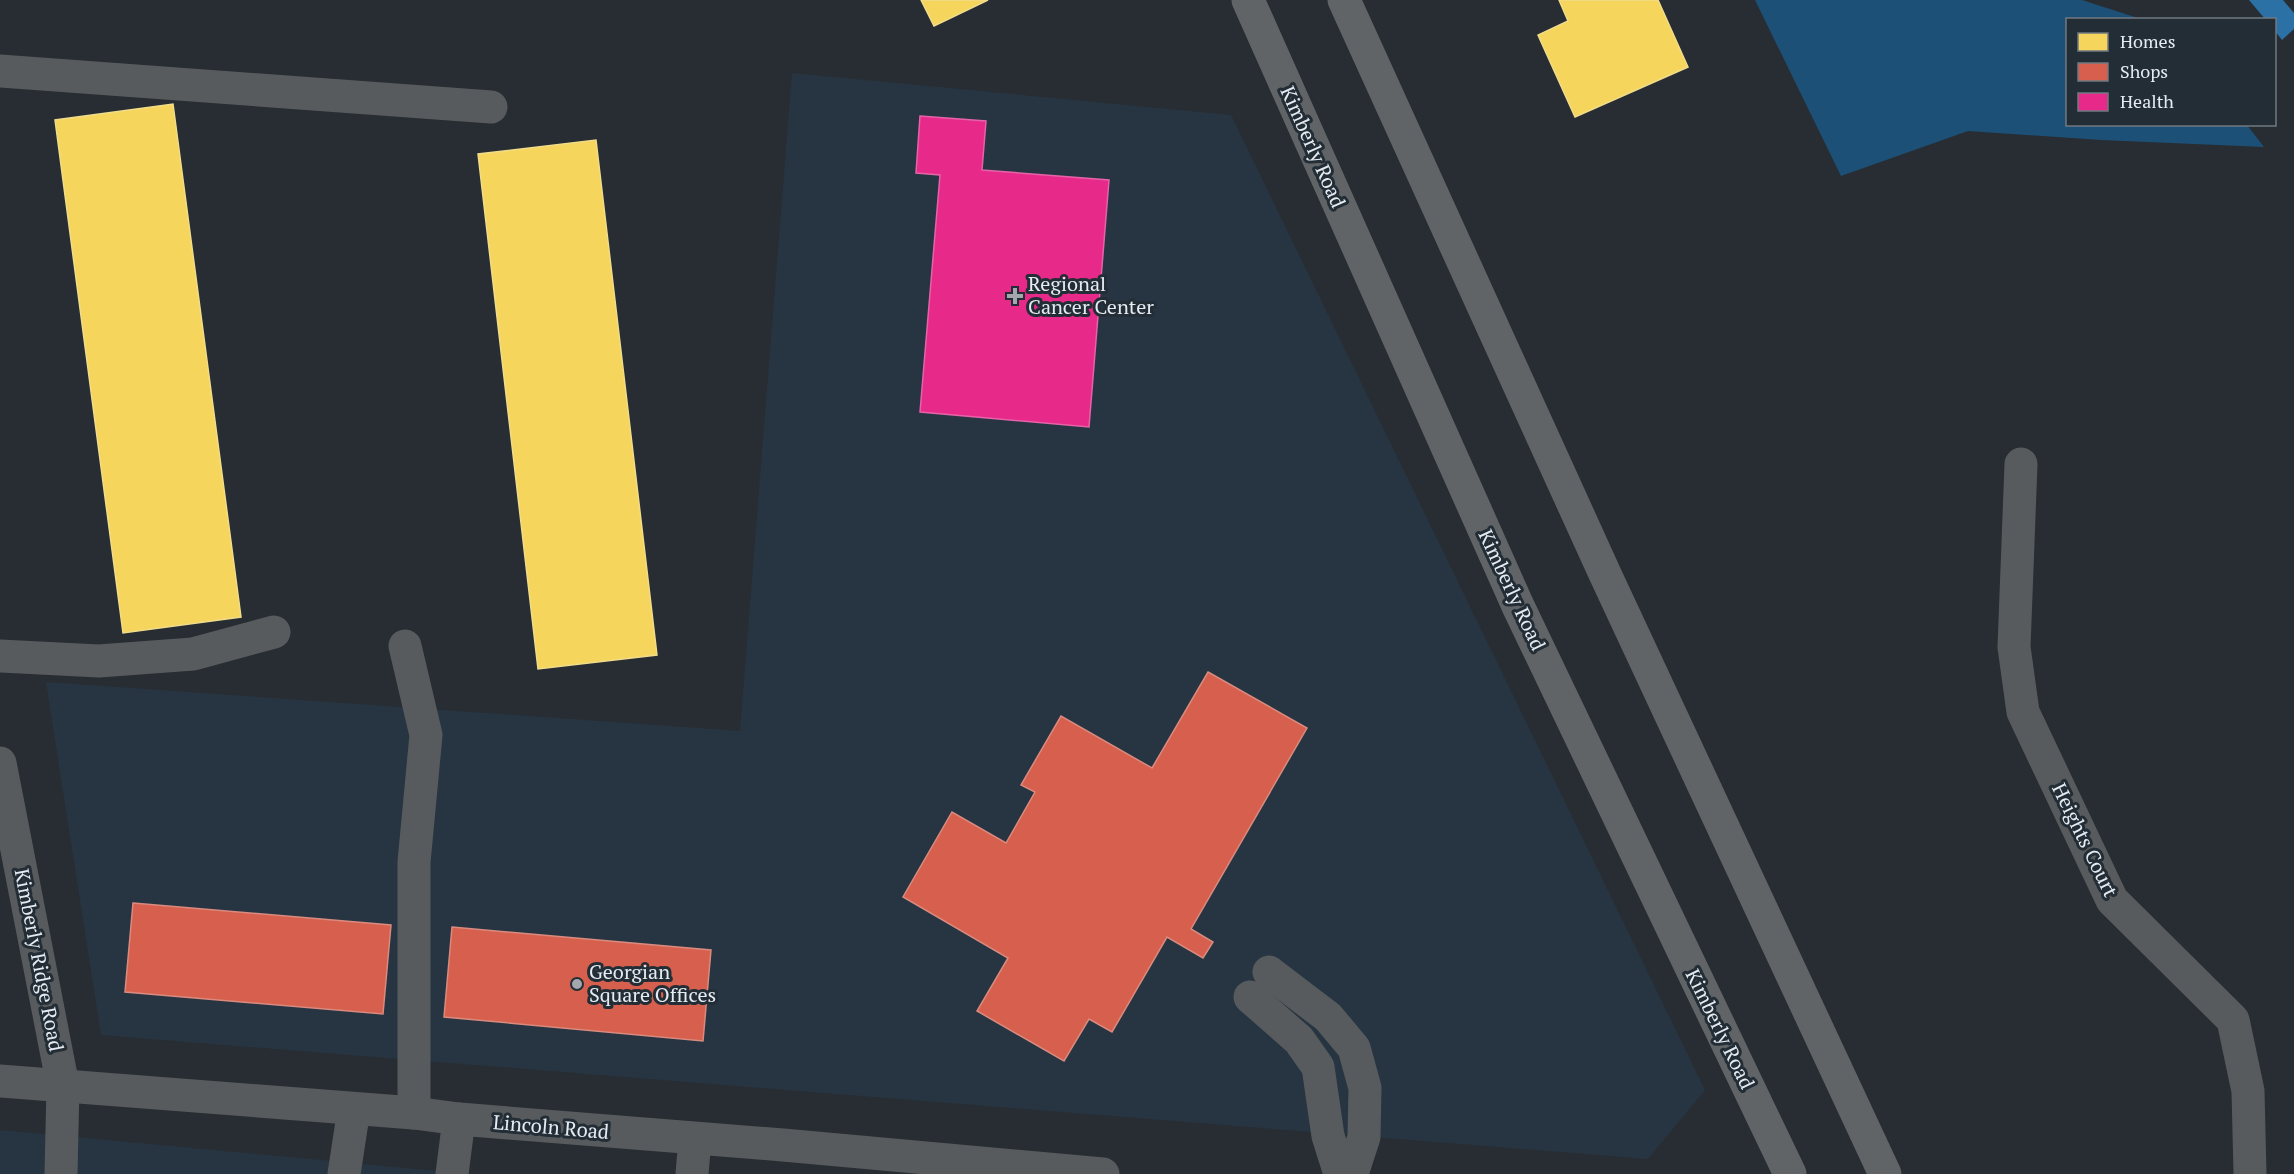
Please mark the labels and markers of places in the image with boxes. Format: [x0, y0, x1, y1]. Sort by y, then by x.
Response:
place label: Regional Cancer Center [1028, 270, 1154, 320]
marker: Regional Cancer Center [1006, 287, 1024, 305]
place label: Georgian Square Offices [589, 958, 716, 1008]
marker: Georgian Square Offices [570, 977, 584, 991]

